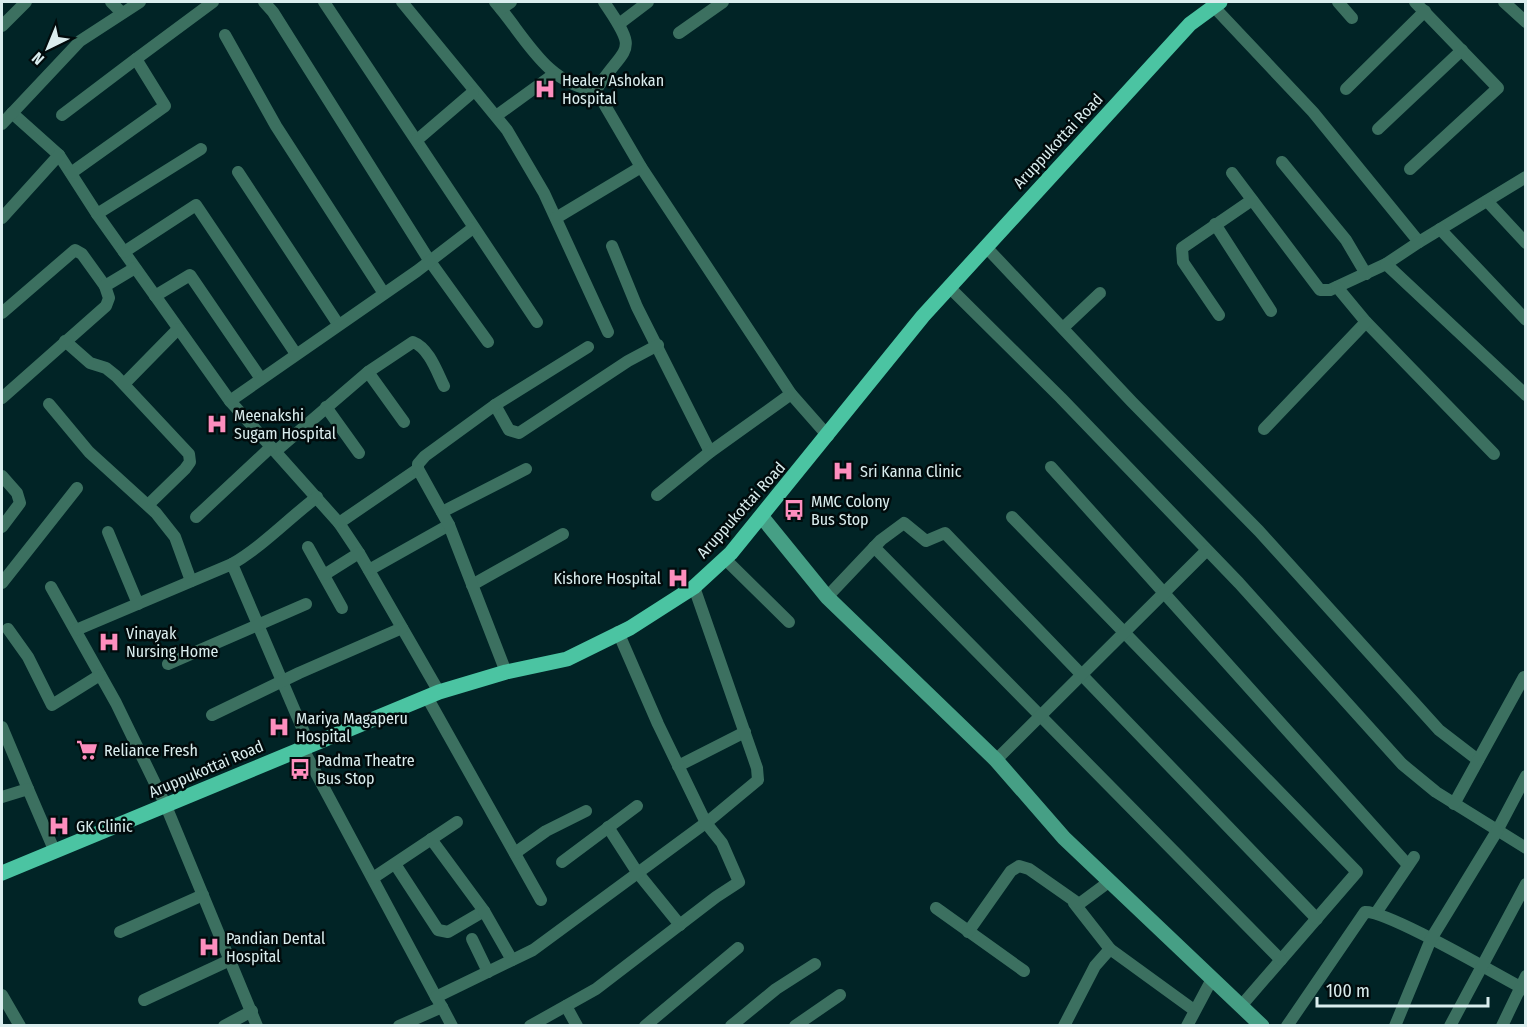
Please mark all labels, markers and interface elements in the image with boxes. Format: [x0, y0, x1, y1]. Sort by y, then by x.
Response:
north arrow [18, 18, 78, 78]
text: N [28, 48, 48, 69]
place label: Healer Ashokan Hospital [562, 71, 664, 108]
hospital icon: Healer Ashokan Hospital [533, 77, 557, 101]
street label: Aruppukottai Road [1009, 90, 1107, 192]
place label: Meenakshi Sugam Hospital [234, 406, 336, 443]
hospital icon: Meenakshi Sugam Hospital [205, 412, 229, 436]
street label: Aruppukottai Road [693, 458, 789, 562]
hospital icon: Sri Kanna Clinic [831, 459, 855, 483]
place label: Sri Kanna Clinic [860, 462, 962, 481]
place label: MMC Colony Bus Stop [811, 492, 891, 529]
bus stop icon: MMC Colony Bus Stop [782, 498, 806, 522]
hospital icon: Kishore Hospital [666, 566, 690, 590]
place label: Kishore Hospital [554, 569, 661, 588]
place label: Vinayak Nursing Home [126, 624, 218, 661]
hospital icon: Vinayak Nursing Home [97, 630, 121, 654]
place label: Mariya Magaperu Hospital [296, 709, 408, 746]
hospital icon: Mariya Magaperu Hospital [267, 715, 291, 739]
street label: Aruppukottai Road [146, 736, 266, 802]
supermarket icon: Reliance Fresh [75, 738, 99, 762]
place label: Reliance Fresh [104, 741, 198, 760]
place label: Padma Theatre Bus Stop [317, 751, 415, 788]
bus stop icon: Padma Theatre Bus Stop [288, 757, 312, 781]
hospital icon: GK Clinic [47, 814, 71, 838]
place label: GK Clinic [76, 817, 133, 836]
place label: Pandian Dental Hospital [226, 929, 325, 966]
hospital icon: Pandian Dental Hospital [197, 935, 221, 959]
scale bar [1317, 970, 1488, 1008]
text: 100 m [1326, 980, 1370, 1002]

